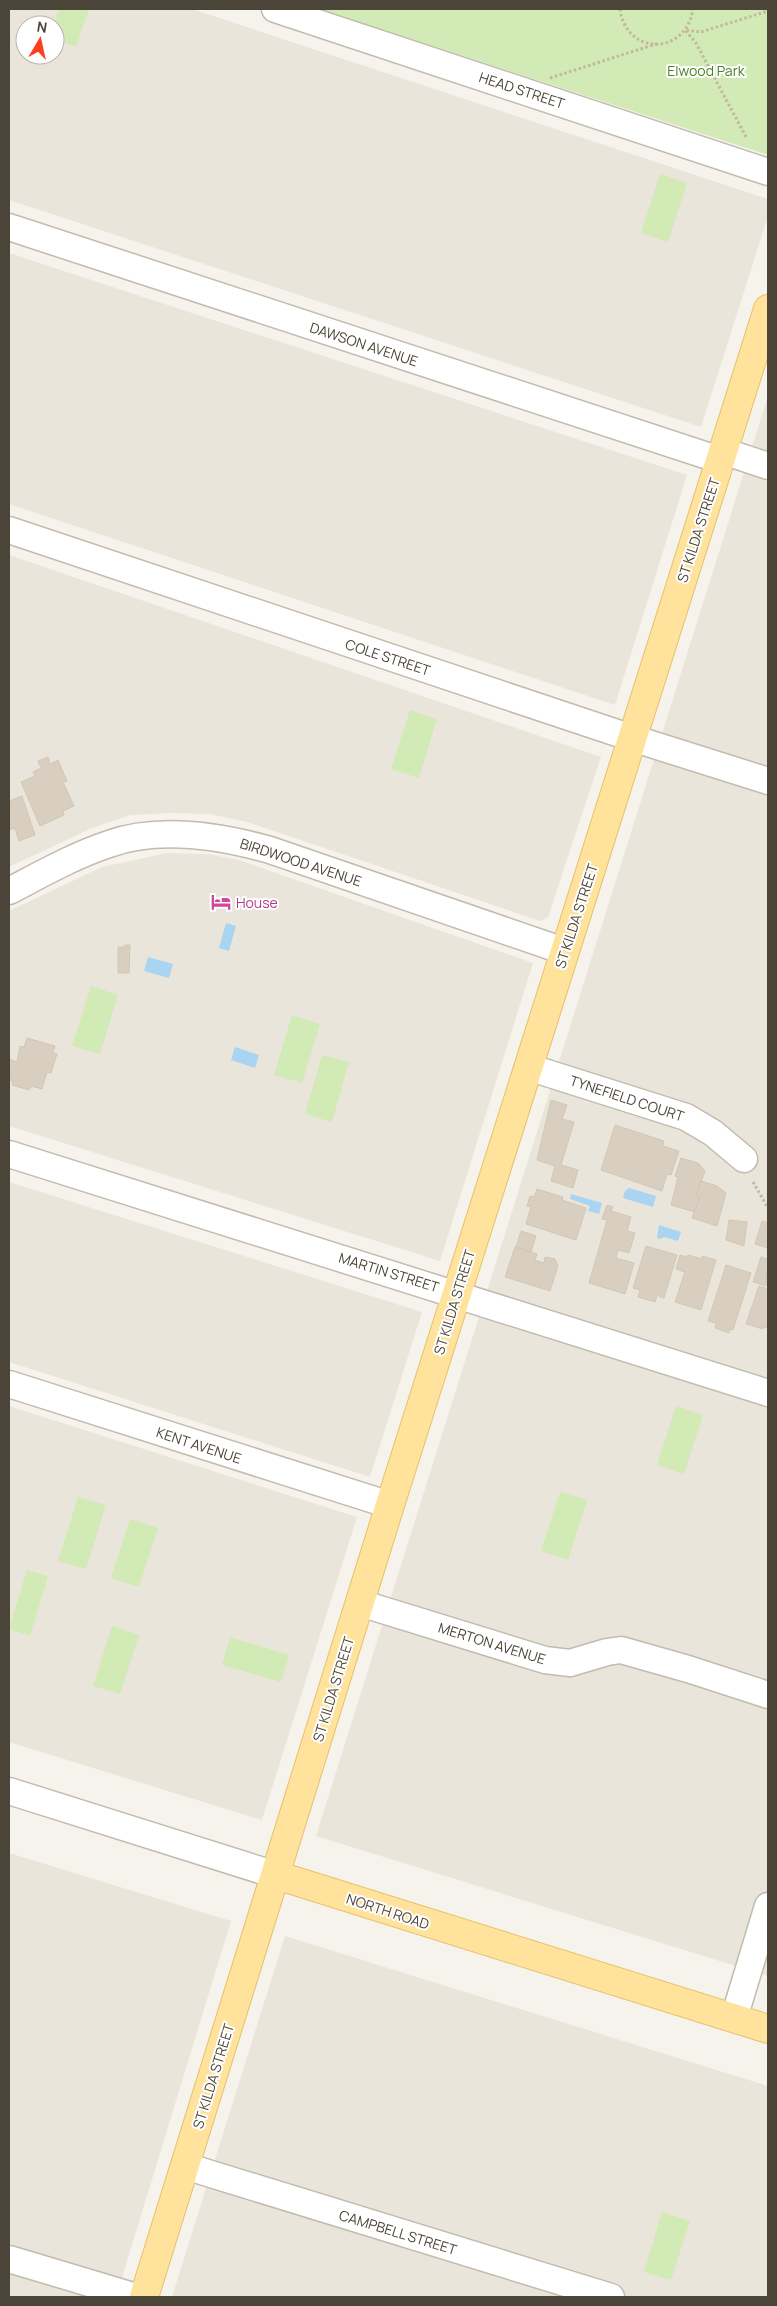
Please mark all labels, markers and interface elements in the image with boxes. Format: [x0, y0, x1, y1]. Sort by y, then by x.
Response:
north arrow [15, 15, 65, 65]
text: N [36, 16, 49, 37]
park label: Elwood Park [667, 61, 746, 80]
street label: HEAD STREET [477, 67, 568, 113]
street label: DAWSON AVENUE [307, 318, 421, 370]
street label: ST KILDA STREET [672, 475, 724, 585]
street label: COLE STREET [343, 634, 433, 680]
street label: BIRDWOOD AVENUE [238, 833, 364, 891]
street label: ST KILDA STREET [550, 861, 602, 971]
hotel icon: House [210, 891, 232, 913]
place label: House [236, 893, 278, 912]
street label: TYNEFIELD COURT [568, 1071, 687, 1126]
street label: ST KILDA STREET [429, 1246, 479, 1357]
street label: MARTIN STREET [337, 1248, 442, 1296]
street label: KENT AVENUE [154, 1422, 244, 1468]
street label: MERTON AVENUE [436, 1618, 548, 1668]
street label: ST KILDA STREET [308, 1633, 358, 1744]
street label: NORTH ROAD [344, 1889, 432, 1933]
street label: ST KILDA STREET [188, 2020, 238, 2131]
street label: CAMPBELL STREET [337, 2205, 460, 2259]

